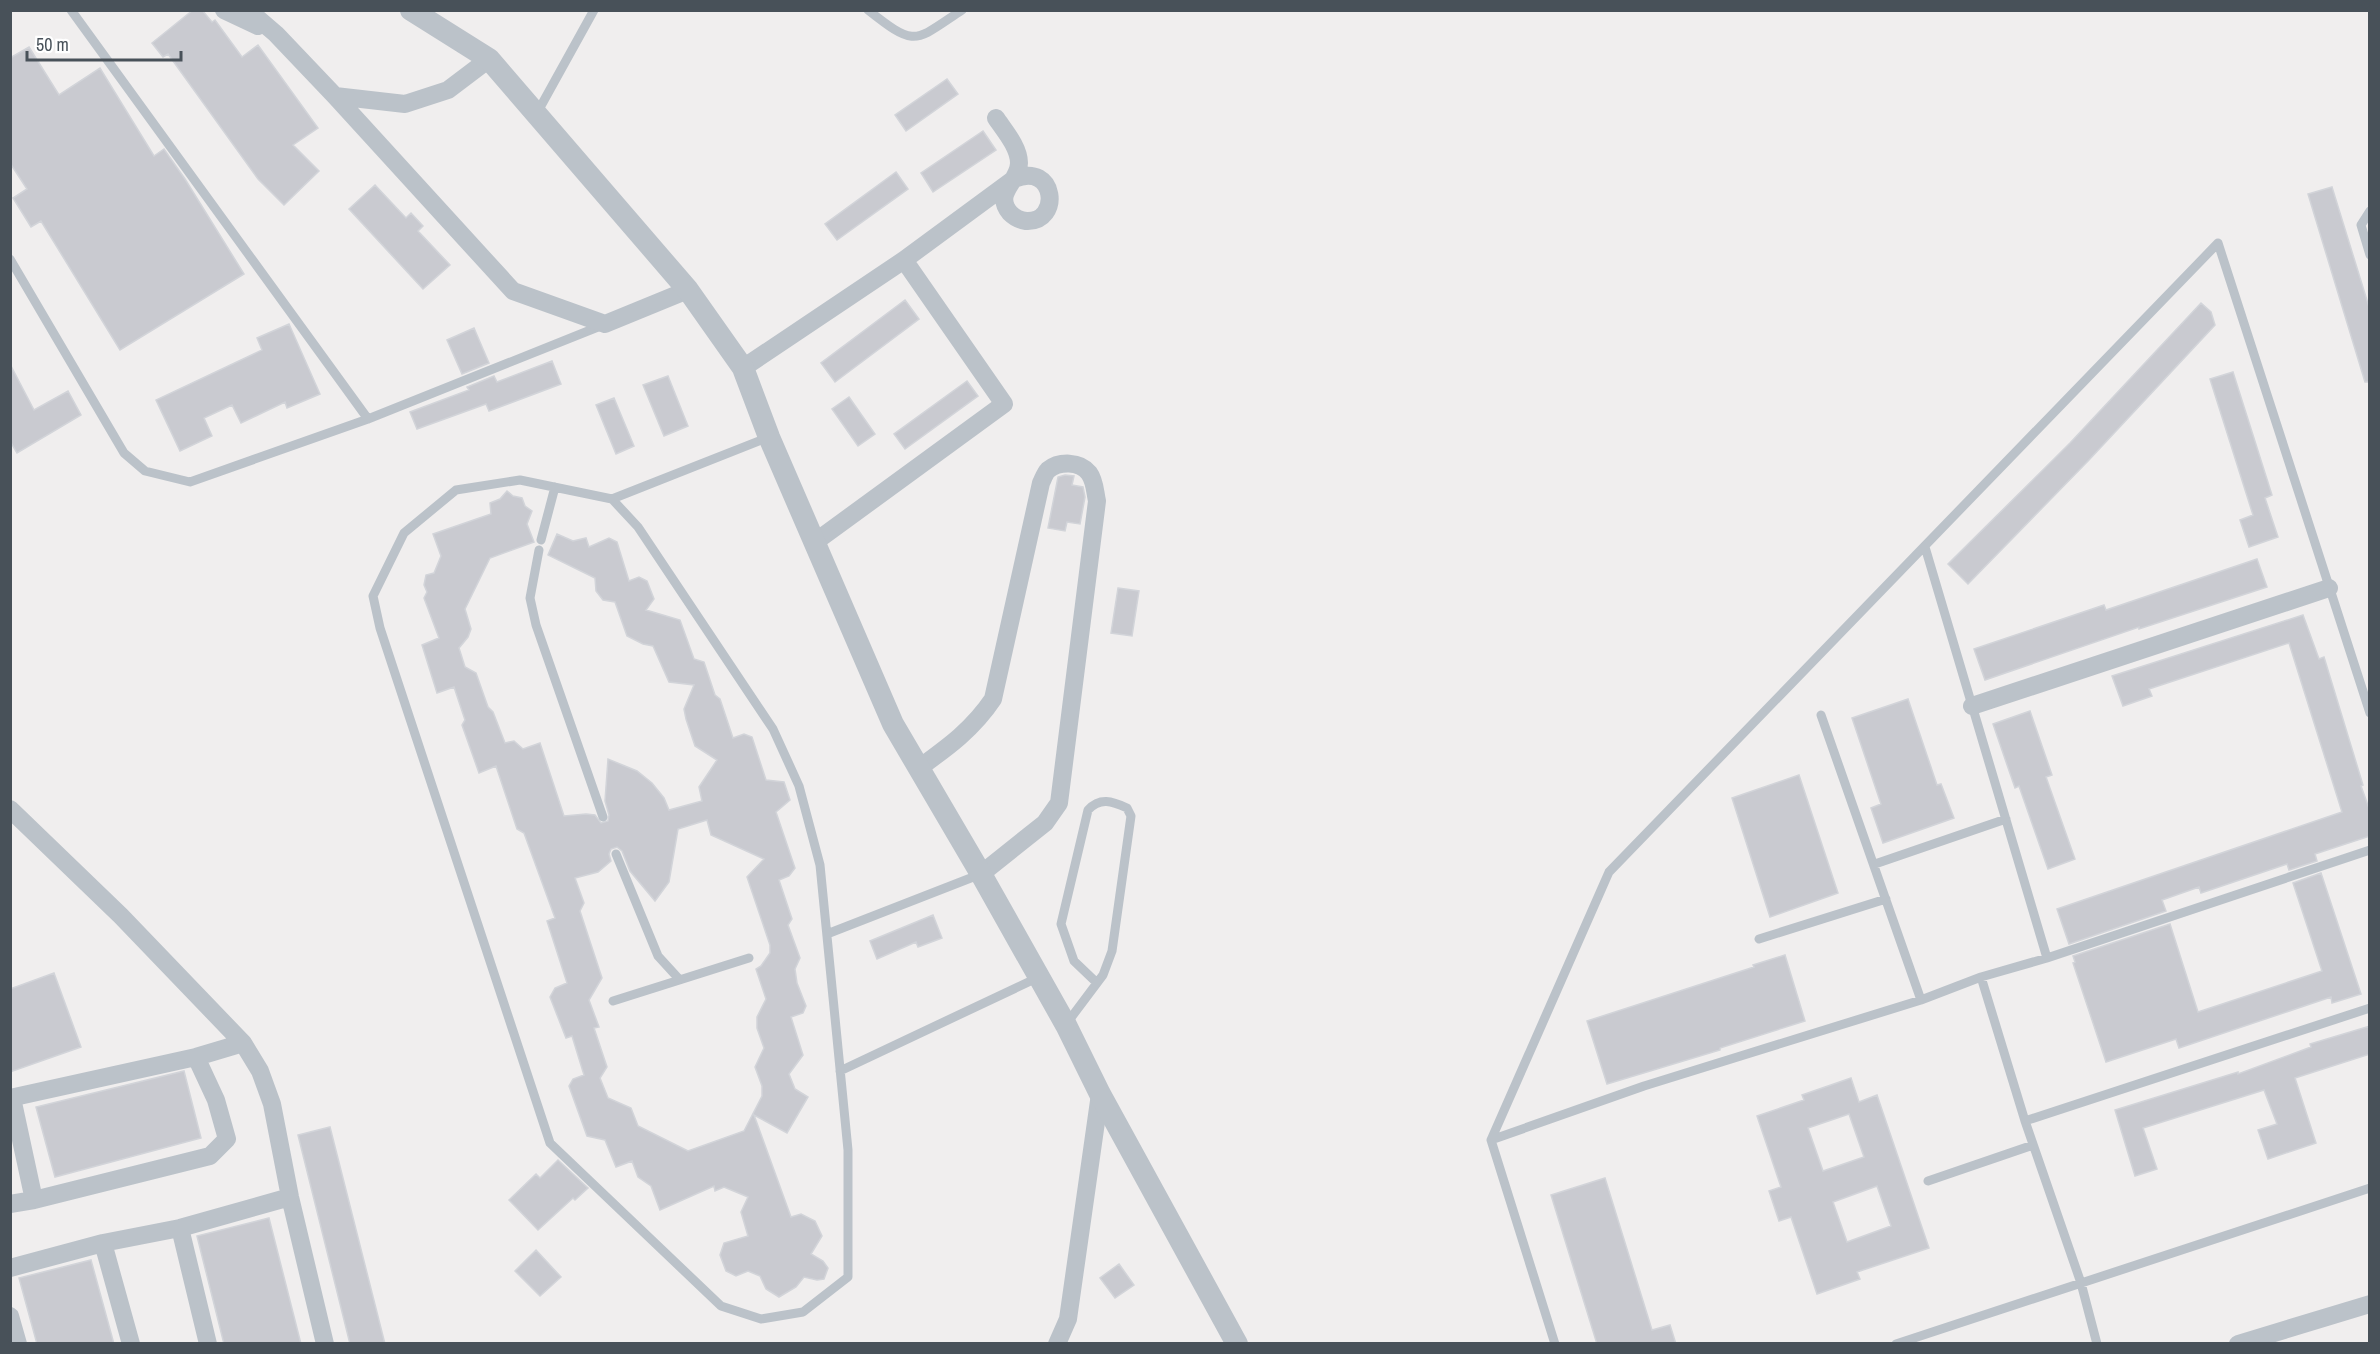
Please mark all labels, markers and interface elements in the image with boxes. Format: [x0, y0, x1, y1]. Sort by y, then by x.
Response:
scale bar [27, 24, 182, 62]
text: 50 m [36, 32, 69, 57]

